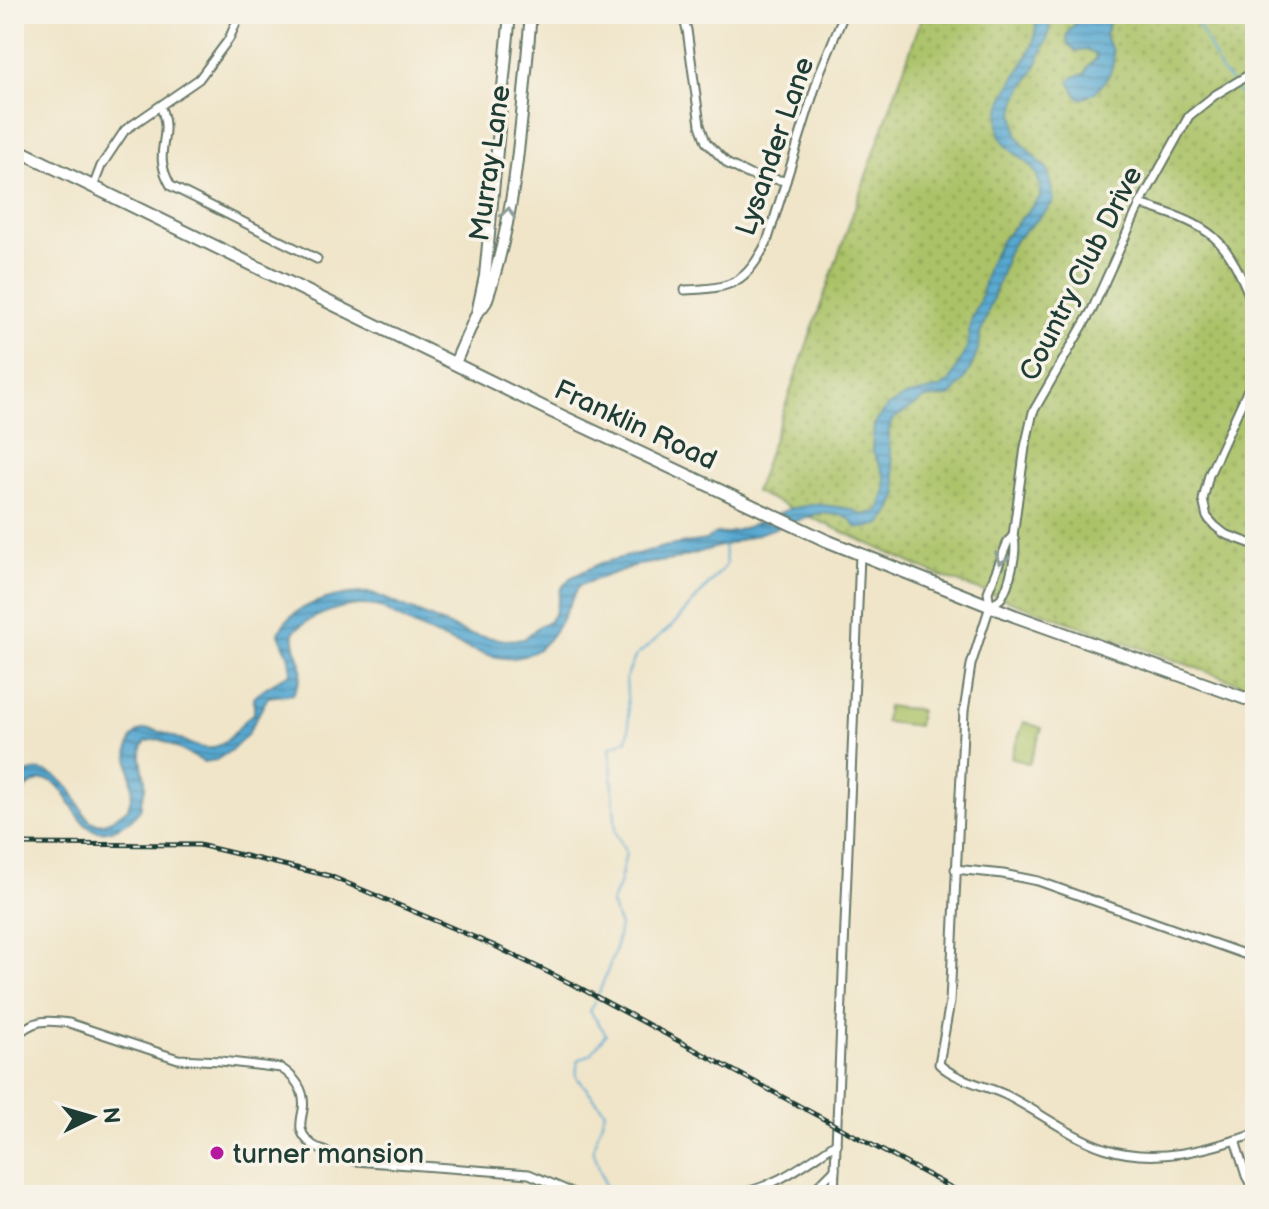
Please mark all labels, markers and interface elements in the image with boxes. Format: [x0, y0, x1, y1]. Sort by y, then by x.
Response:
street label: Lysander Lane [729, 53, 821, 240]
street label: Murray Lane [463, 83, 518, 243]
street label: Country Club Drive [1013, 161, 1150, 386]
one-way arrow [499, 207, 516, 220]
street label: Franklin Road [549, 373, 722, 477]
one-way arrow [994, 551, 1011, 565]
north arrow [52, 1077, 132, 1157]
text: N [96, 1106, 125, 1125]
place label: turner mansion [233, 1138, 424, 1171]
marker: turner mansion [208, 1144, 226, 1162]

